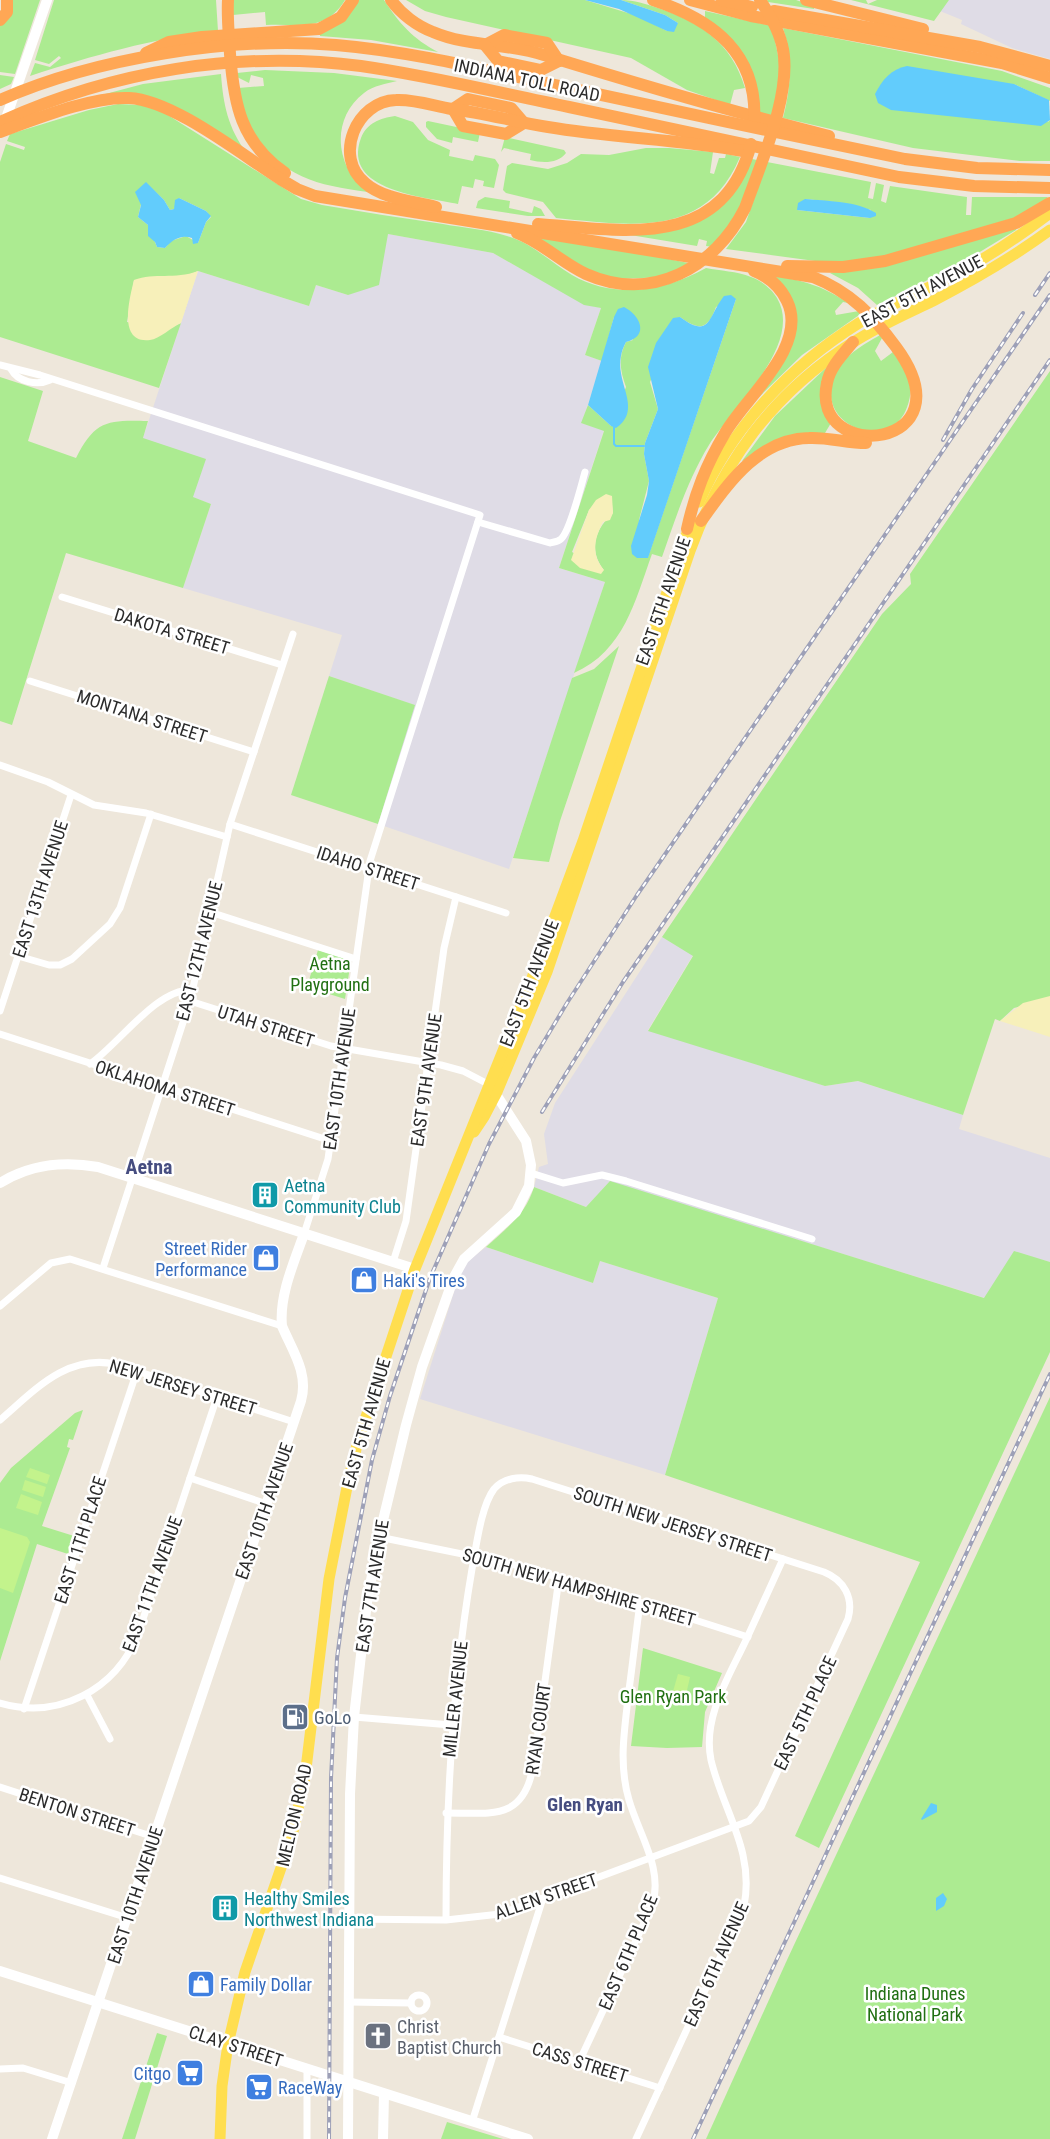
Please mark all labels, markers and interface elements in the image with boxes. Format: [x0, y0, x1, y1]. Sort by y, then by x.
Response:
street label: INDIANA TOLL ROAD [452, 54, 602, 106]
street label: EAST 5TH AVENUE [858, 250, 986, 332]
street label: EAST 5TH AVENUE [631, 534, 695, 668]
street label: DAKOTA STREET [112, 603, 232, 659]
street label: MONTANA STREET [74, 685, 210, 747]
street label: EAST 13TH AVENUE [8, 818, 72, 960]
street label: IDAHO STREET [314, 842, 422, 894]
street label: EAST 12TH AVENUE [172, 879, 227, 1023]
street label: EAST 5TH AVENUE [495, 917, 563, 1049]
park label: Aetna Playground [290, 953, 370, 995]
street label: UTAH STREET [215, 1001, 317, 1051]
street label: EAST 10TH AVENUE [319, 1007, 359, 1151]
street label: EAST 9TH AVENUE [406, 1012, 446, 1148]
street label: OKLAHOMA STREET [92, 1056, 238, 1120]
district label: Aetna [126, 1155, 172, 1179]
place label: Aetna Community Club [284, 1175, 401, 1217]
building icon: Aetna Community Club [250, 1180, 280, 1210]
place label: Street Rider Performance [155, 1238, 248, 1280]
shop icon: Street Rider Performance [251, 1243, 281, 1273]
shop icon: Haki's Tires [349, 1265, 379, 1295]
place label: Haki's Tires [383, 1270, 465, 1291]
street label: NEW JERSEY STREET [107, 1355, 259, 1419]
street label: EAST 5TH AVENUE [337, 1356, 395, 1490]
street label: EAST 10TH AVENUE [231, 1440, 297, 1582]
street label: EAST 11TH PLACE [50, 1474, 110, 1606]
street label: SOUTH NEW JERSEY STREET [571, 1482, 775, 1566]
street label: EAST 11TH AVENUE [118, 1513, 186, 1655]
street label: EAST 7TH AVENUE [351, 1518, 393, 1654]
street label: SOUTH NEW HAMPSHIRE STREET [460, 1544, 698, 1630]
street label: MILLER AVENUE [438, 1640, 472, 1758]
street label: EAST 5TH PLACE [769, 1653, 841, 1773]
street label: RYAN COURT [521, 1682, 555, 1776]
park label: Glen Ryan Park [620, 1686, 726, 1707]
fuel station icon: GoLo [280, 1702, 310, 1732]
place label: GoLo [314, 1707, 351, 1728]
street label: MELTON ROAD [272, 1762, 316, 1868]
street label: BENTON STREET [16, 1783, 138, 1841]
district label: Glen Ryan [547, 1793, 623, 1816]
street label: EAST 10TH AVENUE [103, 1824, 167, 1966]
street label: ALLEN STREET [492, 1869, 600, 1923]
place label: Healthy Smiles Northwest Indiana [244, 1888, 374, 1930]
street label: EAST 6TH PLACE [594, 1891, 662, 2013]
building icon: Healthy Smiles Northwest Indiana [210, 1893, 240, 1923]
street label: EAST 6TH AVENUE [679, 1898, 753, 2030]
shop icon: Family Dollar [186, 1969, 216, 1999]
place label: Family Dollar [220, 1974, 313, 1995]
park label: Indiana Dunes National Park [865, 1983, 965, 2025]
place label: Christ Baptist Church [397, 2016, 501, 2058]
street label: CLAY STREET [186, 2021, 286, 2071]
church icon: Christ Baptist Church [363, 2021, 393, 2051]
street label: CASS STREET [530, 2037, 630, 2087]
supermarket icon: Citgo [175, 2058, 205, 2088]
place label: Citgo [133, 2063, 171, 2084]
supermarket icon: RaceWay [244, 2072, 274, 2102]
place label: RaceWay [278, 2077, 343, 2098]

